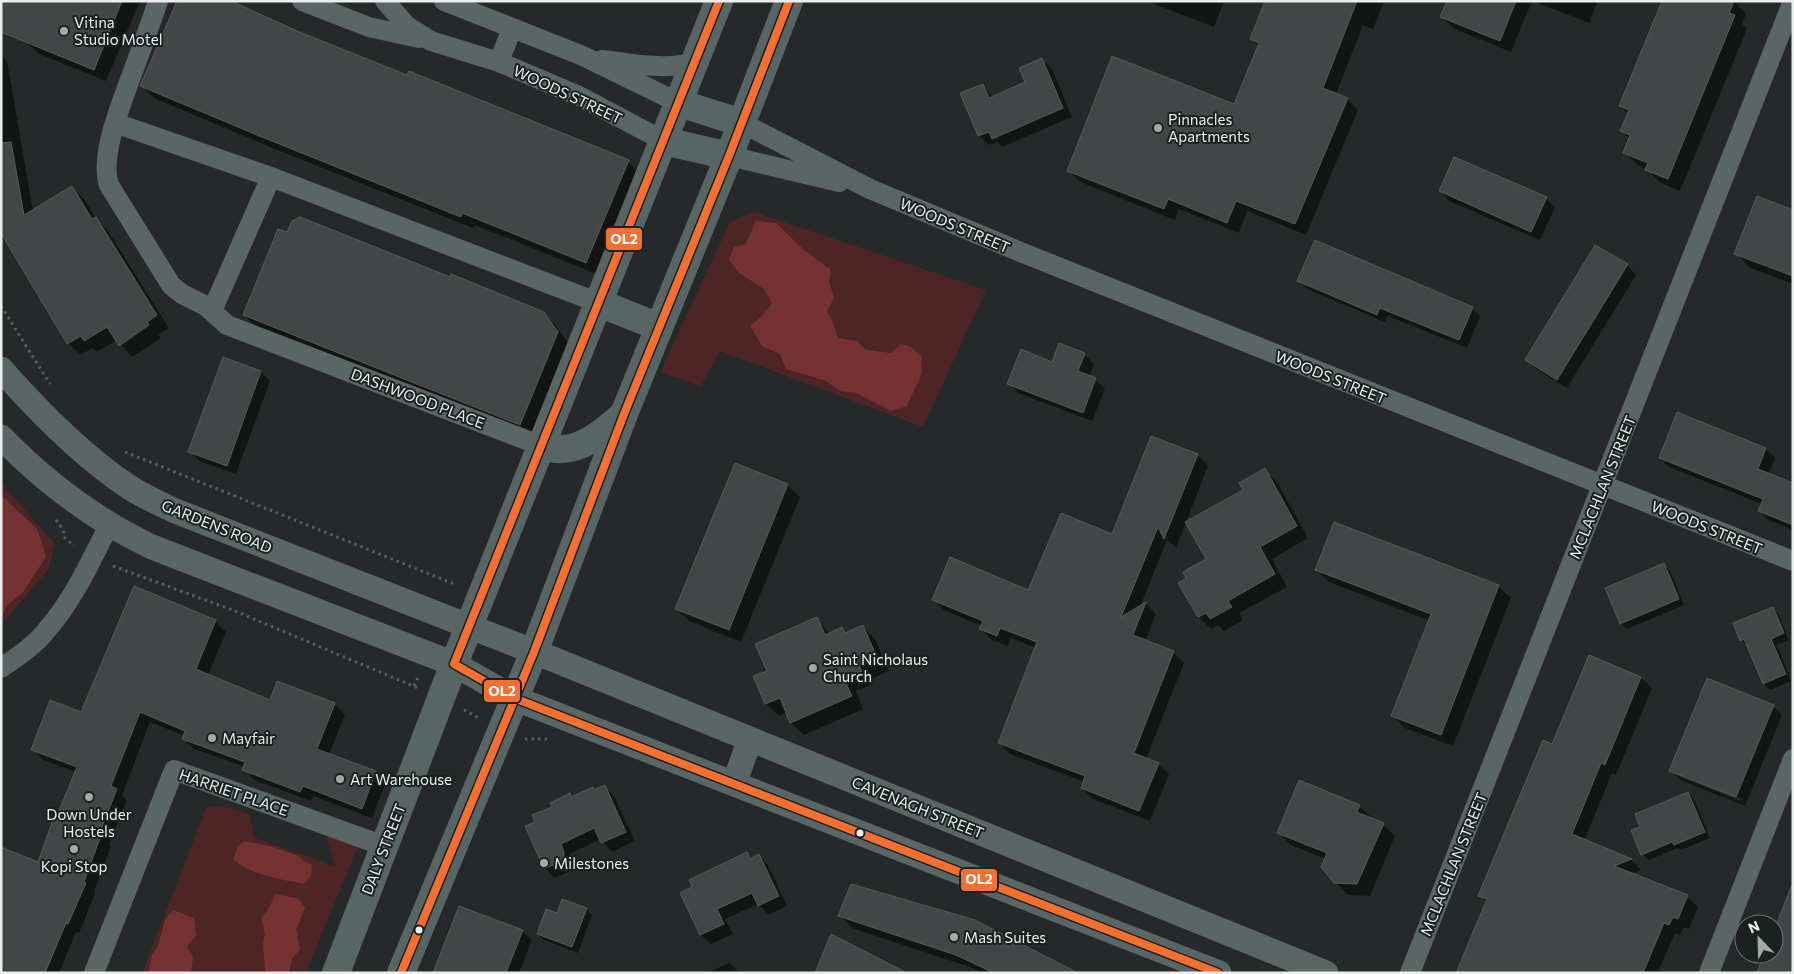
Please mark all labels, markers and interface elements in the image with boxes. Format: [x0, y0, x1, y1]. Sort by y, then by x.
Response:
place label: Vitina Studio Motel [74, 13, 162, 48]
marker: Vitina Studio Motel [58, 25, 70, 37]
street label: WOODS STREET [511, 61, 626, 127]
place label: Pinnacles Apartments [1168, 110, 1250, 145]
marker: Pinnacles Apartments [1152, 122, 1164, 134]
street label: WOODS STREET [897, 194, 1013, 256]
line badge: OL2 [605, 227, 643, 251]
text: OL2 [610, 230, 638, 247]
street label: WOODS STREET [1273, 347, 1389, 408]
street label: DASHWOOD PLACE [349, 364, 487, 432]
street label: MCLACHLAN STREET [1565, 412, 1639, 561]
street label: GARDENS ROAD [159, 496, 275, 556]
street label: WOODS STREET [1649, 497, 1765, 558]
place label: Saint Nicholaus Church [823, 650, 928, 685]
marker: Saint Nicholaus Church [807, 662, 819, 674]
line badge: OL2 [483, 679, 521, 703]
text: OL2 [488, 682, 516, 699]
place label: Mayfair [222, 729, 275, 747]
marker: Mayfair [206, 732, 218, 744]
street label: HARRIET PLACE [177, 765, 291, 819]
place label: Art Warehouse [350, 770, 452, 788]
street label: CAVENAGH STREET [849, 772, 987, 842]
marker: Art Warehouse [334, 773, 346, 785]
street label: MCLACHLAN STREET [1416, 789, 1490, 938]
marker: Down Under Hostels [83, 791, 95, 803]
street label: DALY STREET [357, 800, 409, 897]
place label: Down Under Hostels [46, 805, 132, 840]
unlabelled marker [855, 828, 865, 838]
marker: Kopi Stop [68, 843, 80, 855]
place label: Milestones [554, 854, 629, 872]
place label: Kopi Stop [41, 857, 107, 875]
marker: Milestones [538, 857, 550, 869]
line badge: OL2 [960, 868, 998, 892]
text: OL2 [965, 870, 993, 887]
north arrow [1734, 914, 1784, 964]
text: N [1746, 917, 1762, 936]
unlabelled marker [414, 925, 424, 935]
place label: Mash Suites [964, 928, 1046, 946]
marker: Mash Suites [948, 931, 960, 943]

